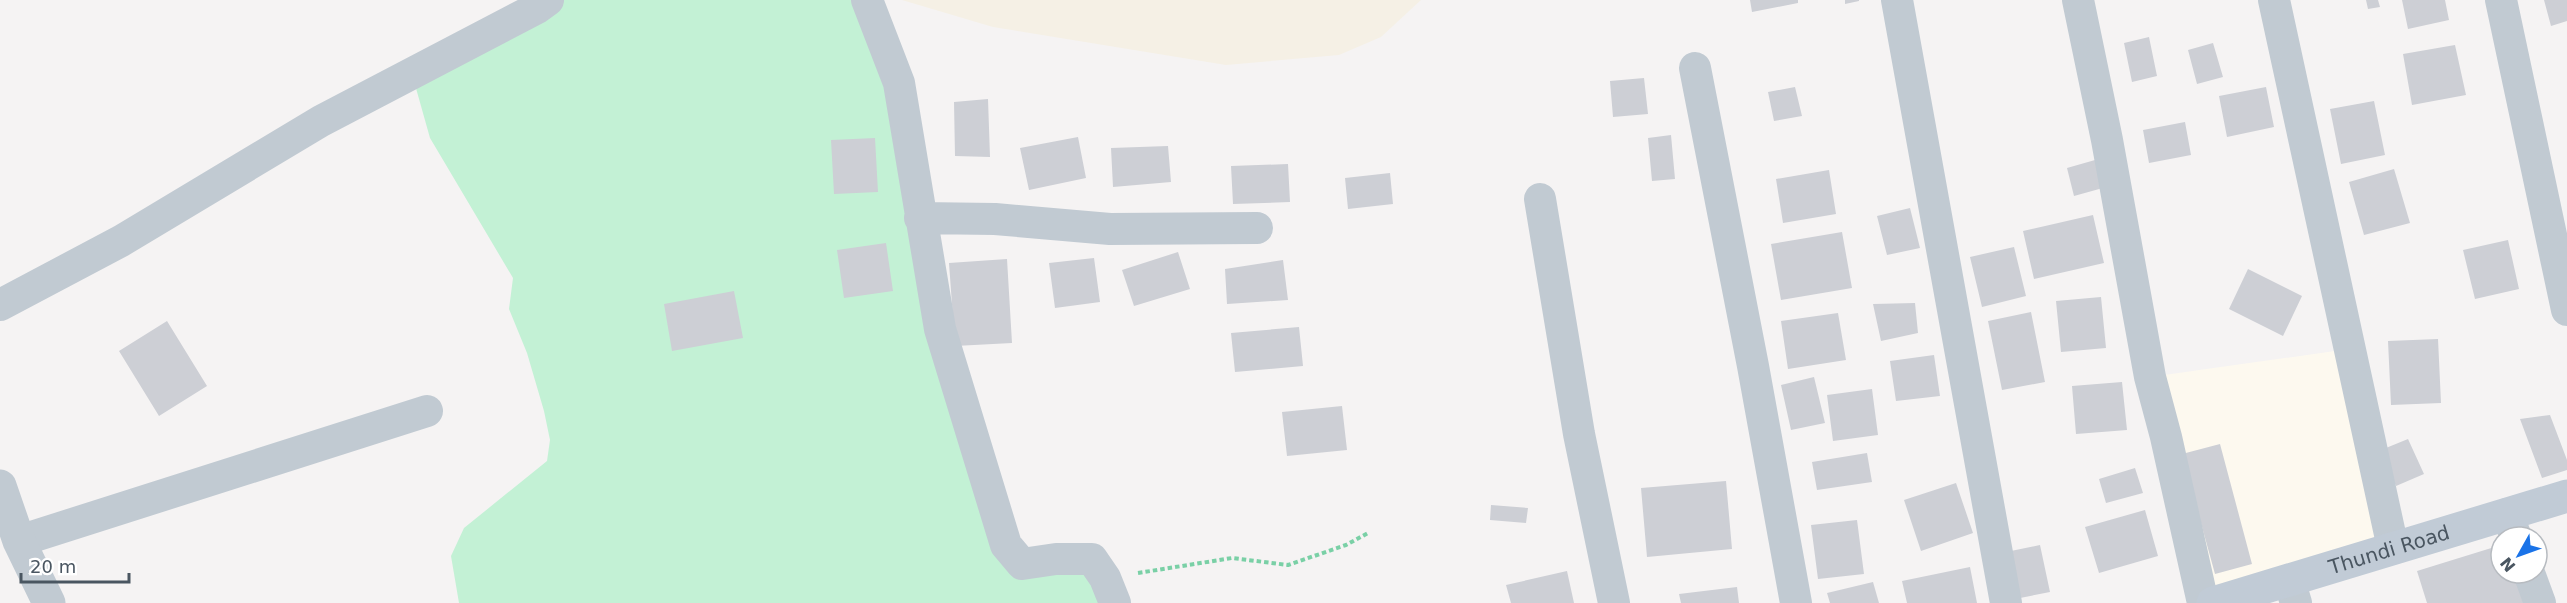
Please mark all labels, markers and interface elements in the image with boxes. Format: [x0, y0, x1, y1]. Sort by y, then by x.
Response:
street label: Thundi Road [2325, 520, 2452, 580]
north arrow [2489, 525, 2549, 585]
scale bar [21, 546, 129, 584]
text: N [2496, 553, 2519, 576]
text: 20 m [30, 556, 76, 577]

